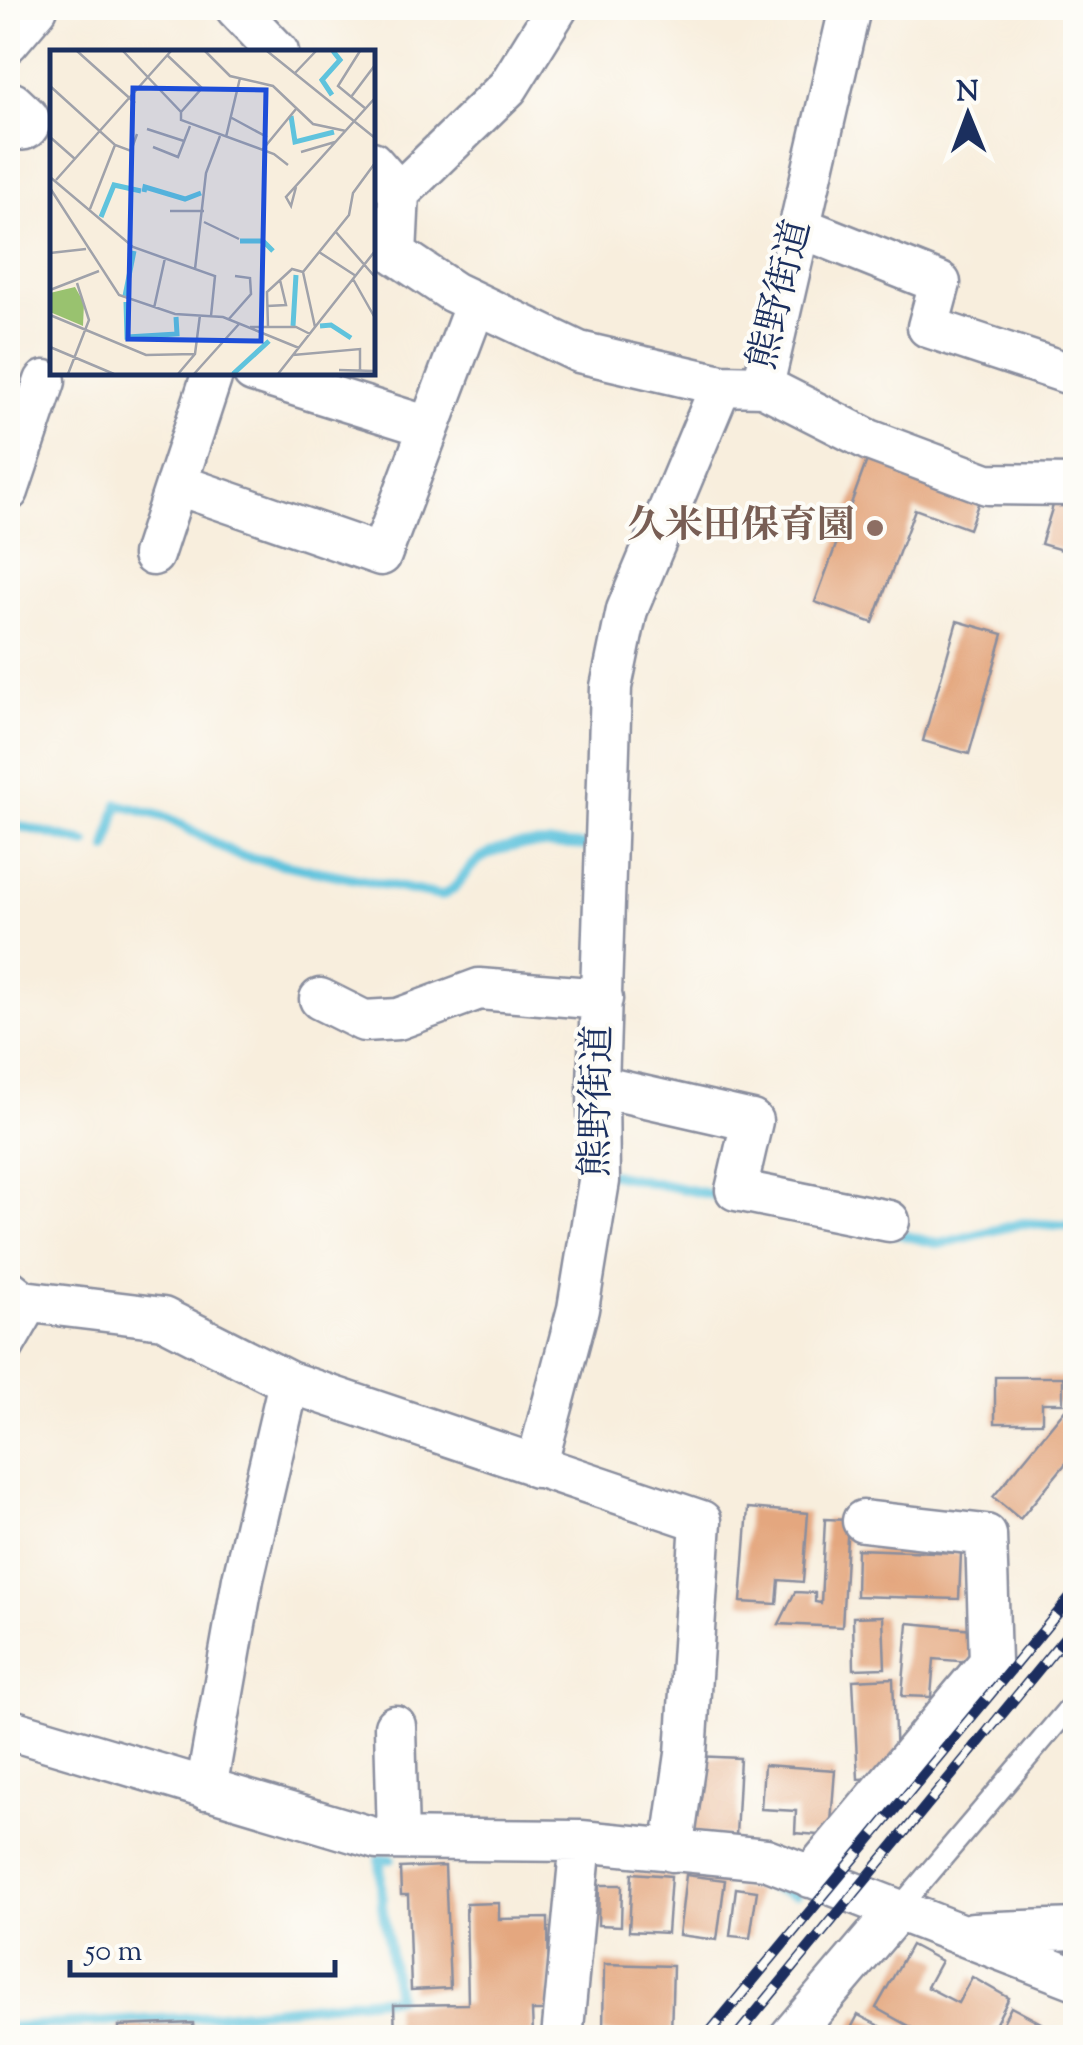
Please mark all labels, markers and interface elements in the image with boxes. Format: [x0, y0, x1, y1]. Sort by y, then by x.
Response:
inset map [50, 50, 375, 375]
north arrow [918, 65, 1018, 165]
text: N [956, 73, 979, 113]
street label: 熊野街道 [737, 215, 827, 375]
place label: 久米田保育園 [627, 501, 855, 555]
marker: 久米田保育園 [864, 517, 886, 539]
street label: 熊野街道 [571, 1025, 627, 1177]
scale bar [70, 1915, 335, 1977]
text: 50 m [83, 1931, 143, 1974]

